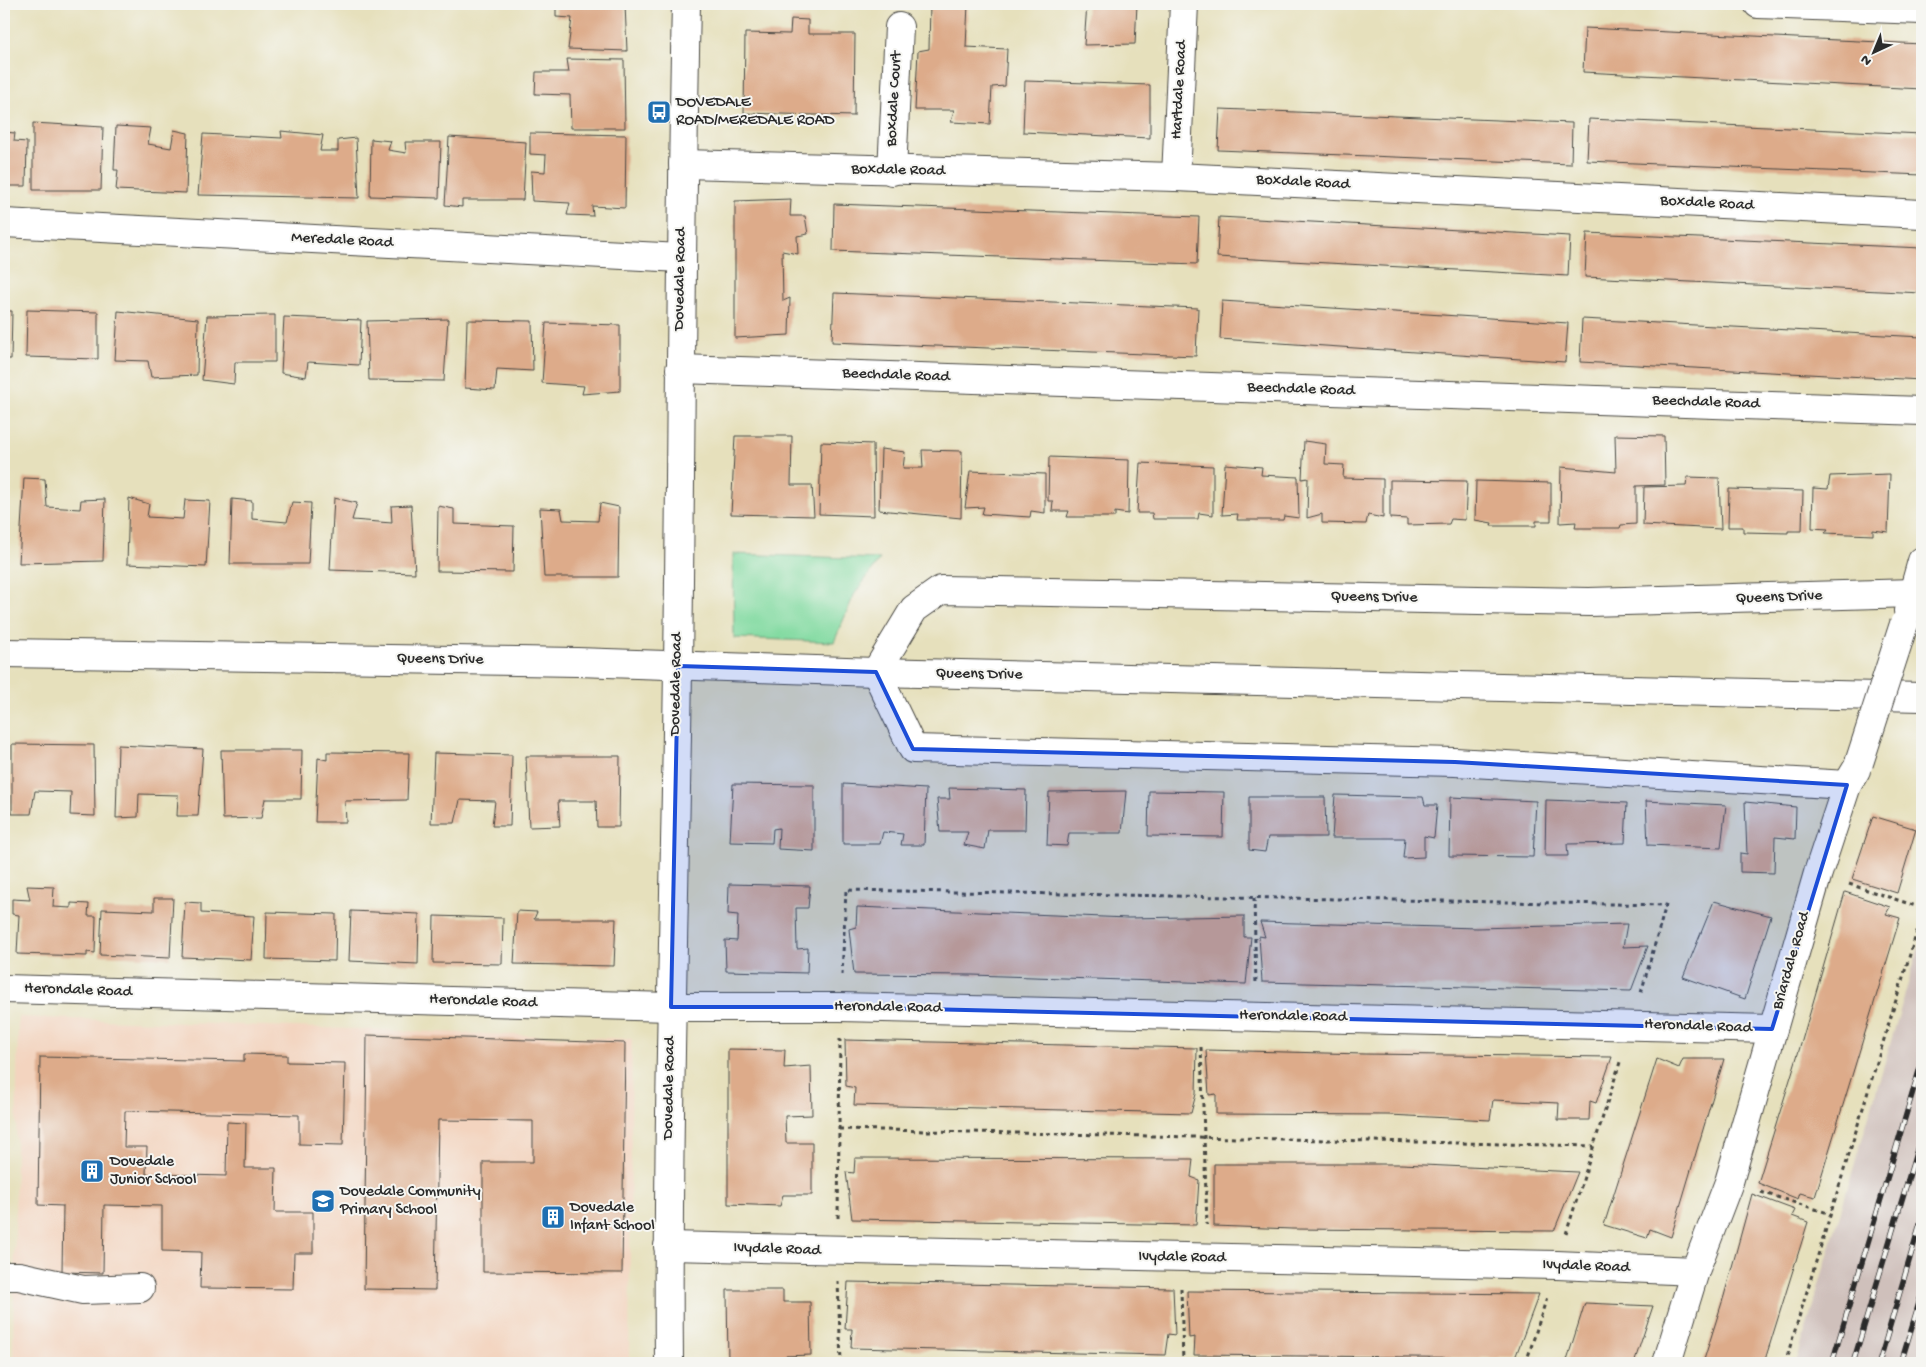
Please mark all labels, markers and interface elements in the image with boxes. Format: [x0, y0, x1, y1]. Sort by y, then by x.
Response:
north arrow [1848, 28, 1898, 78]
street label: Hartdale Road [1168, 38, 1192, 140]
street label: Boxdale Court [883, 49, 907, 148]
text: N [1858, 50, 1876, 69]
place label: DOVEDALE ROAD/MEREDALE ROAD [675, 94, 835, 131]
bus stop icon: DOVEDALE ROAD/MEREDALE ROAD [646, 99, 672, 125]
street label: Boxdale Road [850, 161, 947, 181]
street label: Boxdale Road [1255, 171, 1352, 195]
street label: Boxdale Road [1659, 192, 1756, 216]
street label: Dovedale Road [671, 226, 691, 332]
street label: Meredale Road [291, 229, 395, 253]
street label: Beechdale Road [841, 365, 952, 387]
street label: Beechdale Road [1246, 379, 1357, 401]
street label: Beechdale Road [1651, 392, 1762, 414]
street label: Queens Drive [1735, 587, 1824, 609]
street label: Queens Drive [1330, 588, 1418, 608]
street label: Dovedale Road [667, 631, 687, 737]
street label: Queens Drive [396, 650, 484, 670]
street label: Queens Drive [935, 665, 1023, 685]
street label: Briardale Road [1769, 908, 1815, 1013]
street label: Herondale Road [24, 980, 134, 1002]
street label: Herondale Road [429, 991, 539, 1013]
street label: Herondale Road [834, 998, 944, 1018]
street label: Herondale Road [1239, 1007, 1349, 1027]
street label: Herondale Road [1644, 1016, 1754, 1038]
street label: Dovedale Road [660, 1035, 680, 1141]
place label: Dovedale Junior School [109, 1153, 196, 1190]
building icon: Dovedale Junior School [79, 1158, 105, 1184]
place label: Dovedale Community Primary School [339, 1183, 481, 1220]
school or university icon: Dovedale Community Primary School [310, 1188, 336, 1214]
place label: Dovedale Infant School [569, 1199, 655, 1236]
building icon: Dovedale Infant School [540, 1204, 566, 1230]
street label: Ivydale Road [733, 1239, 823, 1261]
street label: Ivydale Road [1138, 1248, 1228, 1268]
street label: Ivydale Road [1542, 1256, 1632, 1278]

